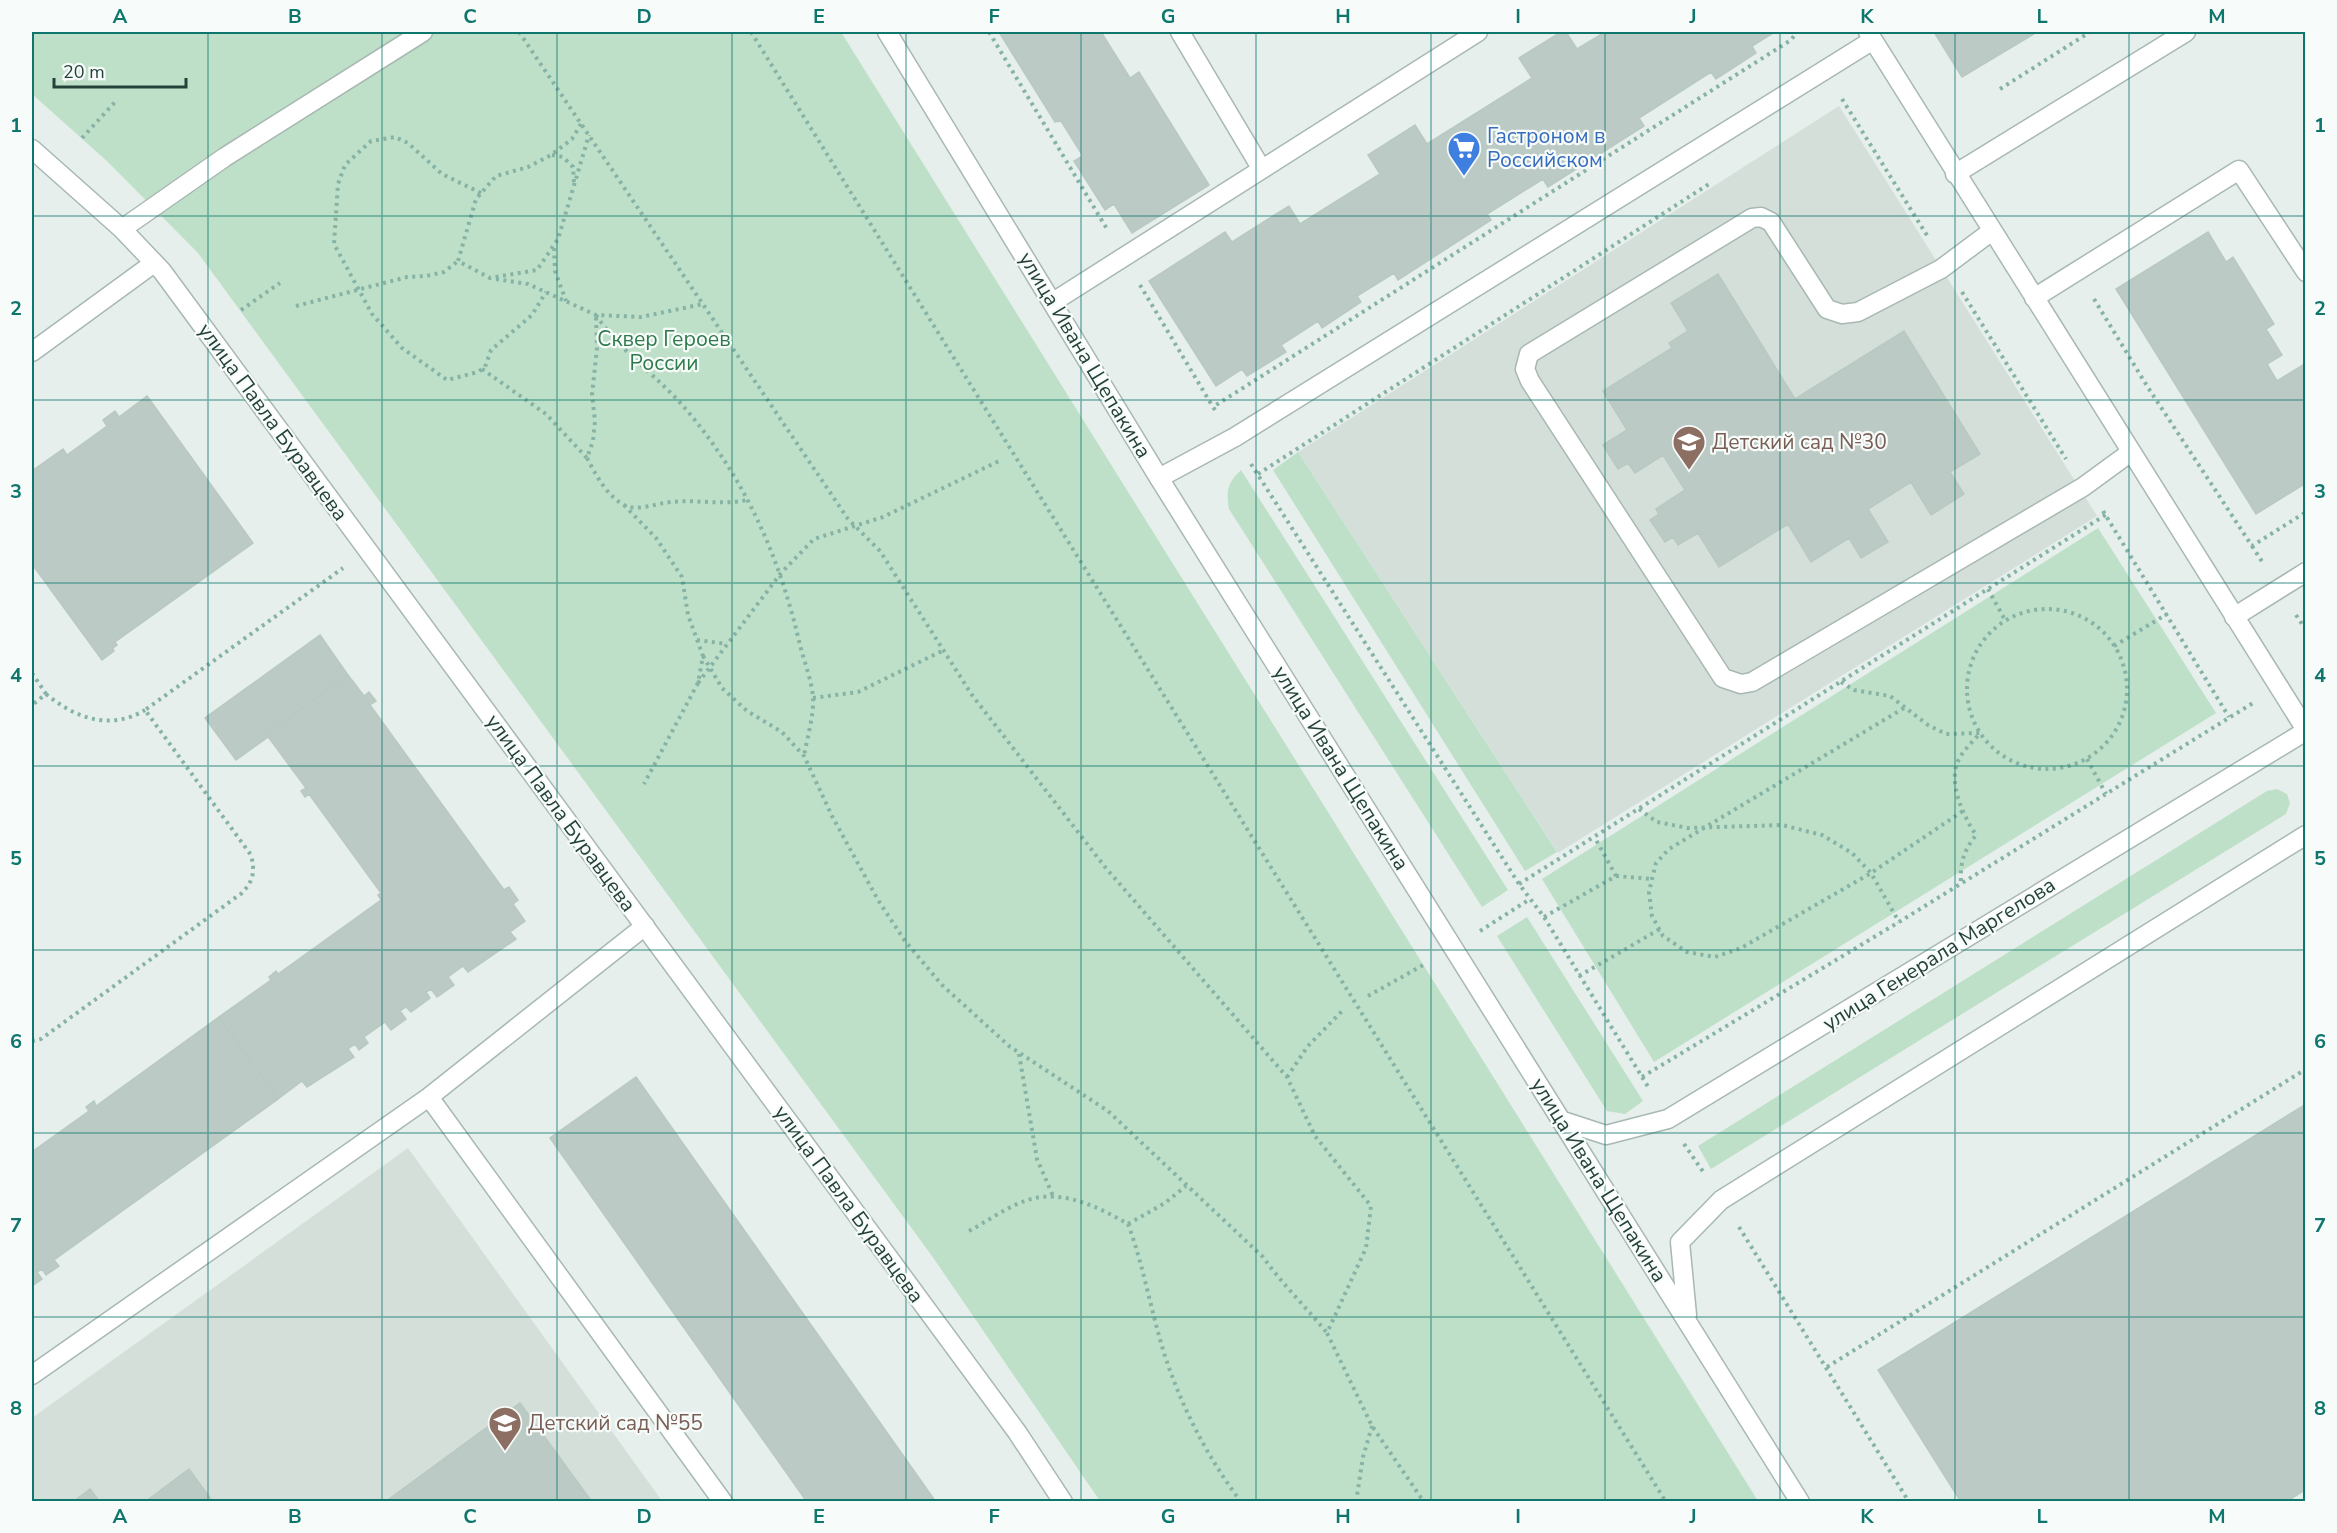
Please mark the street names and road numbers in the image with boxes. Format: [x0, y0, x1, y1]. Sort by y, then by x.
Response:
street label: улица Ивана Щепакина [1012, 247, 1158, 463]
street label: улица Павла Буравцева [192, 317, 354, 527]
street label: улица Ивана Щепакина [1267, 660, 1415, 876]
street label: улица Павла Буравцева [480, 708, 642, 918]
street label: улица Генерала Маргелова [1817, 871, 2061, 1037]
street label: улица Ивана Щепакина [1525, 1072, 1673, 1288]
street label: улица Павла Буравцева [768, 1099, 930, 1309]

